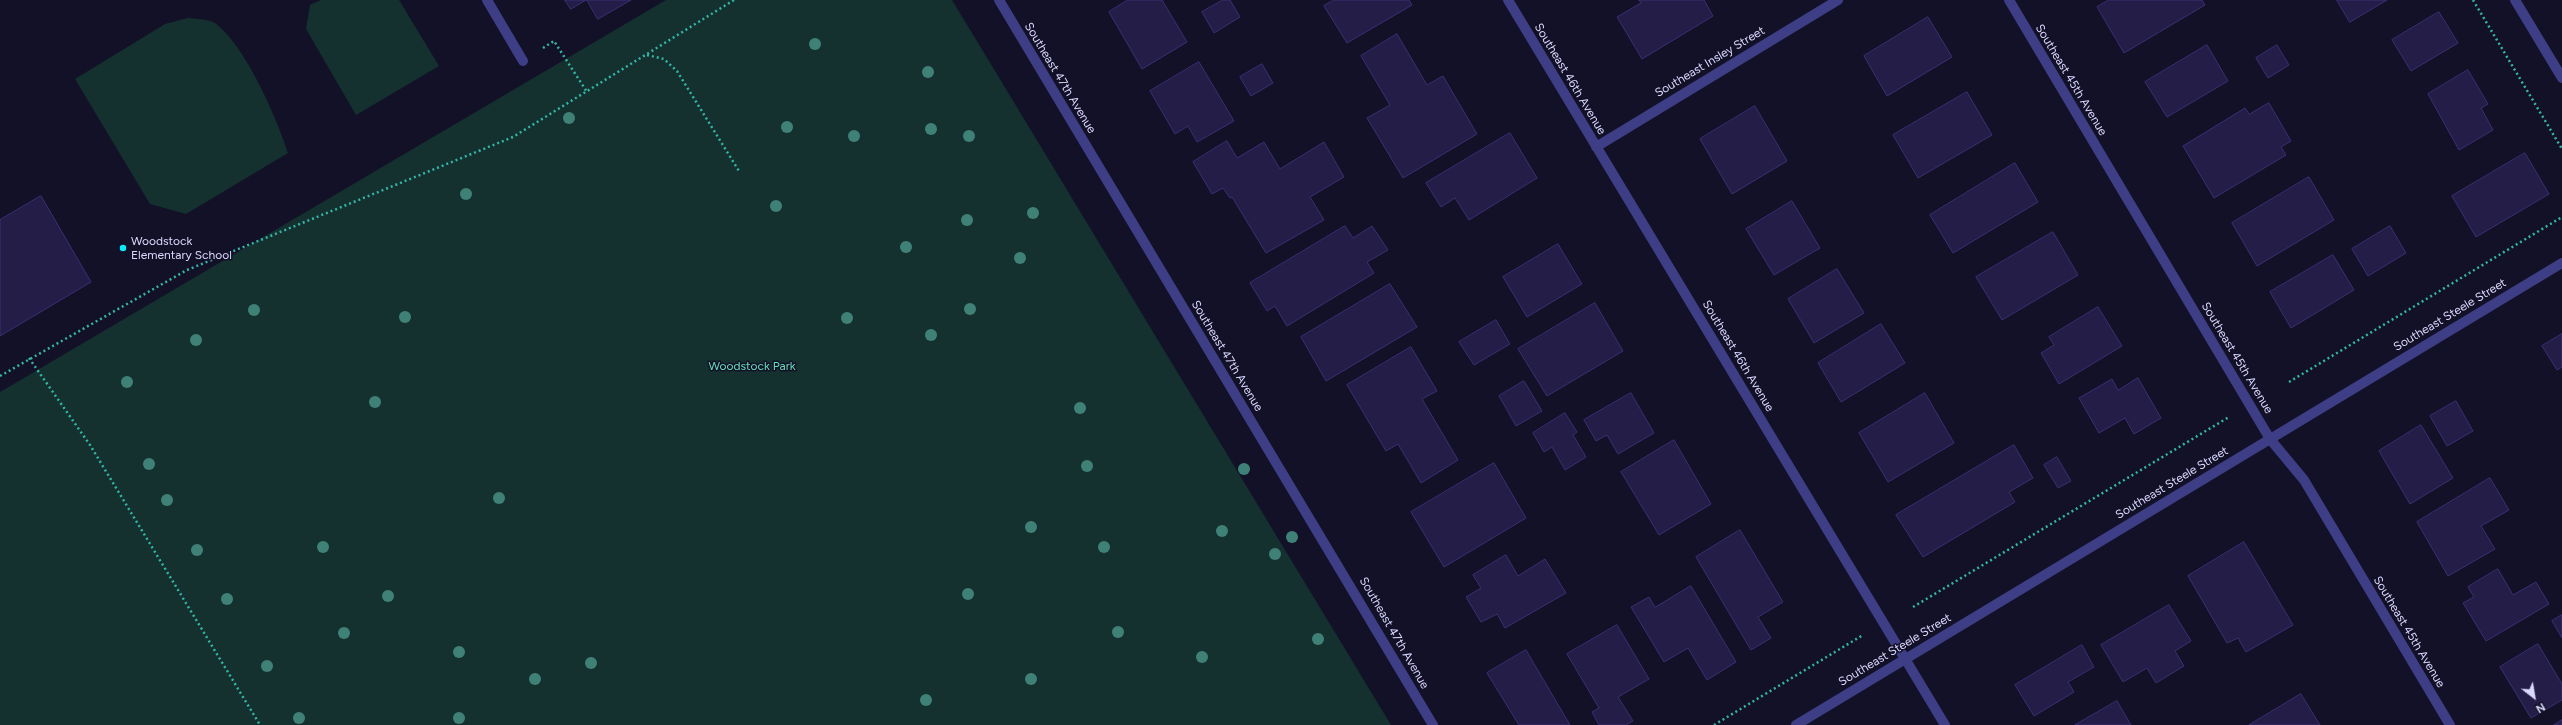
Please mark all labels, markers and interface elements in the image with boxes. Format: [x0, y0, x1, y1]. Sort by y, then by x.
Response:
street label: Southeast 47th Avenue [1021, 20, 1099, 136]
street label: Southeast 46th Avenue [1531, 21, 1609, 137]
street label: Southeast 45th Avenue [2032, 22, 2110, 138]
street label: Southeast Insley Street [1653, 24, 1767, 100]
place label: Woodstock Elementary School [131, 234, 232, 262]
marker: Woodstock Elementary School [118, 243, 128, 253]
street label: Southeast Steele Street [2391, 276, 2509, 354]
street label: Southeast 47th Avenue [1188, 298, 1266, 414]
street label: Southeast 46th Avenue [1699, 298, 1777, 414]
street label: Southeast 45th Avenue [2198, 300, 2276, 416]
park label: Woodstock Park [708, 359, 796, 373]
street label: Southeast Steele Street [2113, 444, 2231, 522]
street label: Southeast 45th Avenue [2370, 574, 2448, 690]
street label: Southeast 47th Avenue [1356, 575, 1432, 691]
street label: Southeast Steele Street [1836, 611, 1954, 689]
north arrow [2514, 677, 2554, 717]
text: N [2533, 700, 2547, 715]

